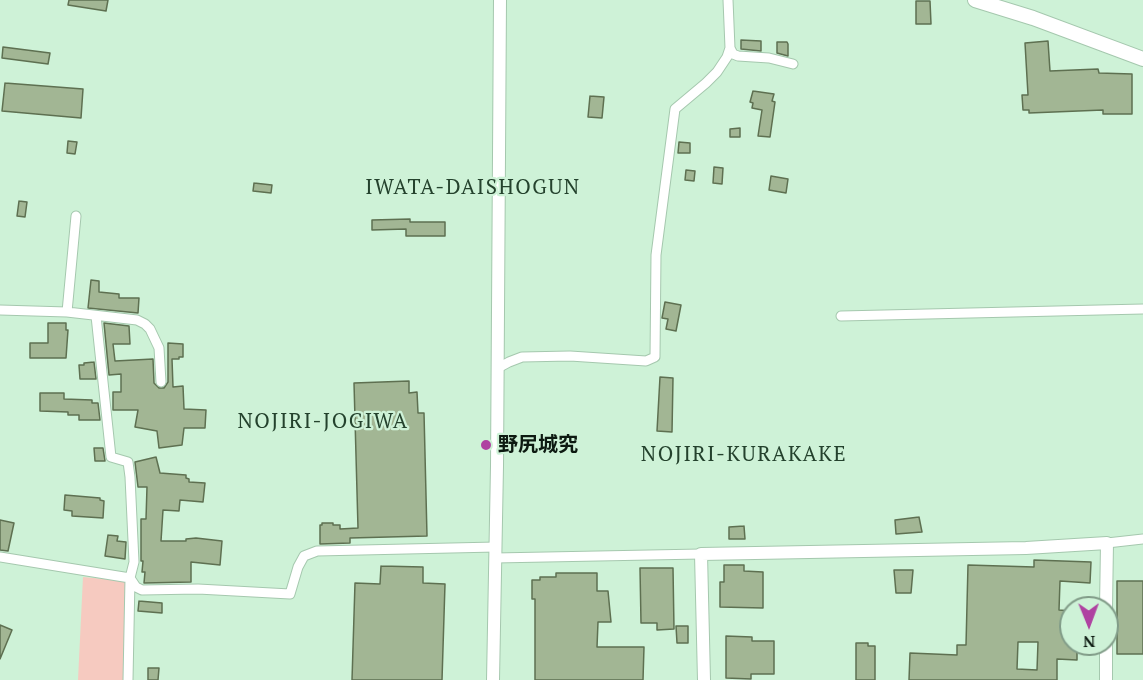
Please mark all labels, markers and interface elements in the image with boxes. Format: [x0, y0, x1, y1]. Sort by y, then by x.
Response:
district label: IWATA-DAISHOGUN [365, 175, 581, 201]
district label: NOJIRI-JOGIWA [237, 409, 409, 435]
place label: 野尻城究 [498, 433, 578, 457]
marker: 野尻城究 [479, 438, 493, 452]
district label: NOJIRI-KURAKAKE [641, 442, 847, 468]
north arrow [1059, 596, 1119, 656]
text: N [1083, 631, 1096, 653]

